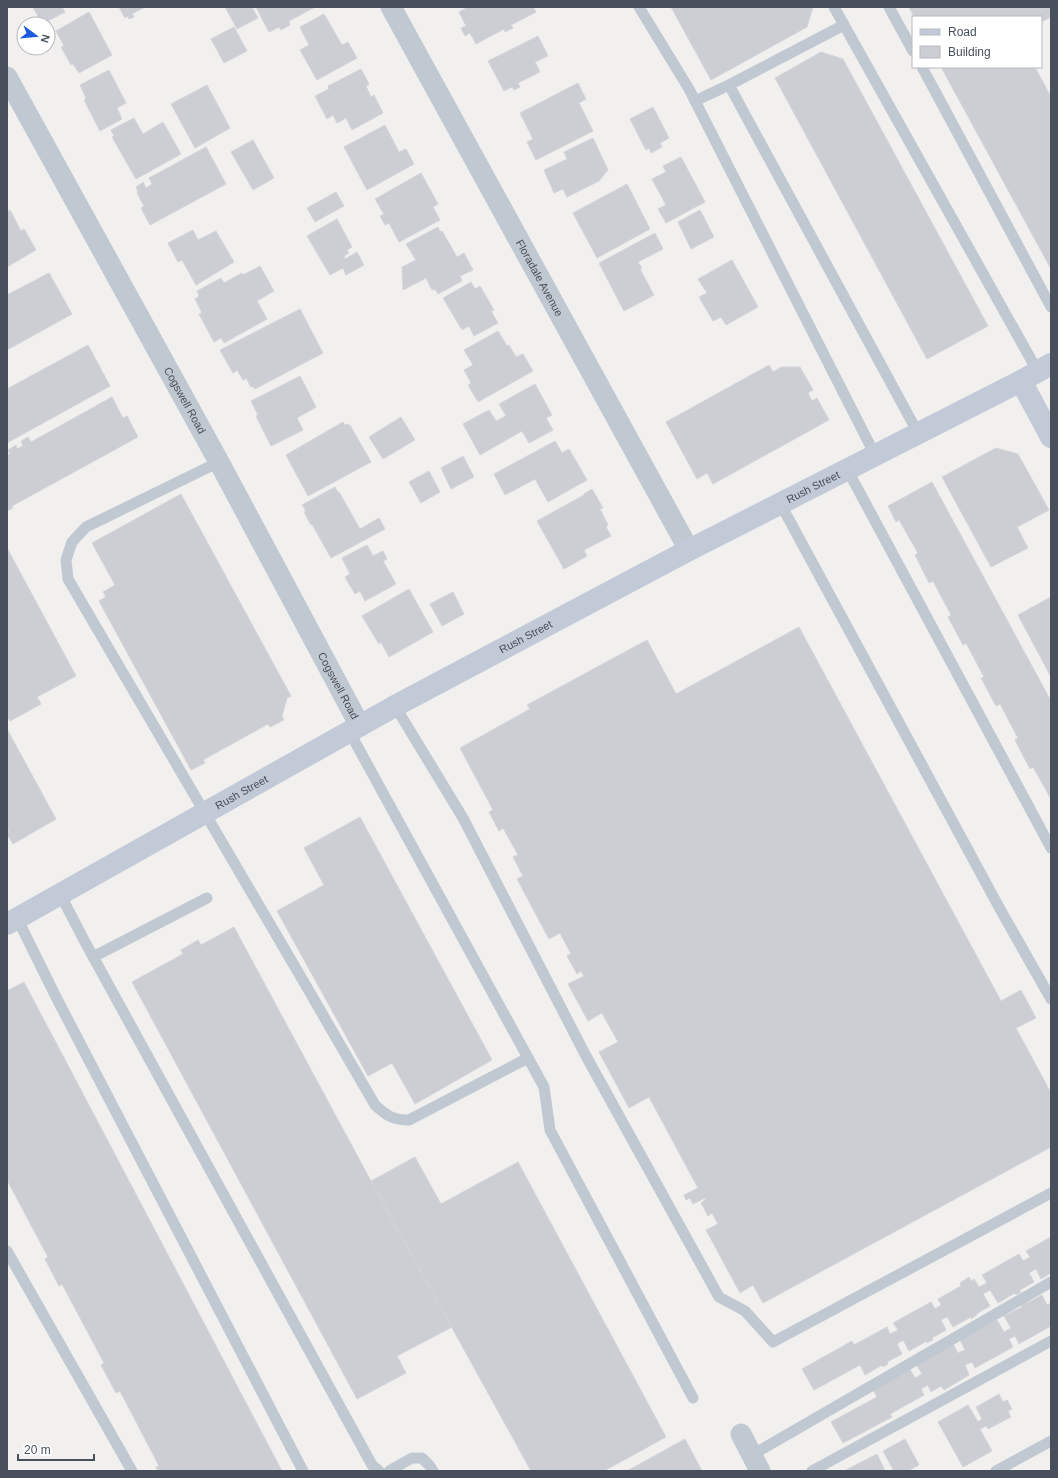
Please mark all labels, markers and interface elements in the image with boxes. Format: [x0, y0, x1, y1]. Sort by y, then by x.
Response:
north arrow [16, 16, 56, 56]
legend [912, 16, 1042, 68]
text: Road [948, 25, 977, 39]
text: N [39, 33, 52, 44]
text: Building [948, 45, 991, 59]
street label: Floradale Avenue [514, 238, 565, 318]
street label: Cogswell Road [162, 365, 208, 436]
street label: Rush Street [784, 468, 842, 505]
street label: Rush Street [497, 618, 554, 656]
street label: Cogswell Road [316, 650, 361, 721]
street label: Rush Street [213, 773, 270, 812]
scale bar [18, 1436, 94, 1462]
text: 20 m [24, 1443, 51, 1457]

